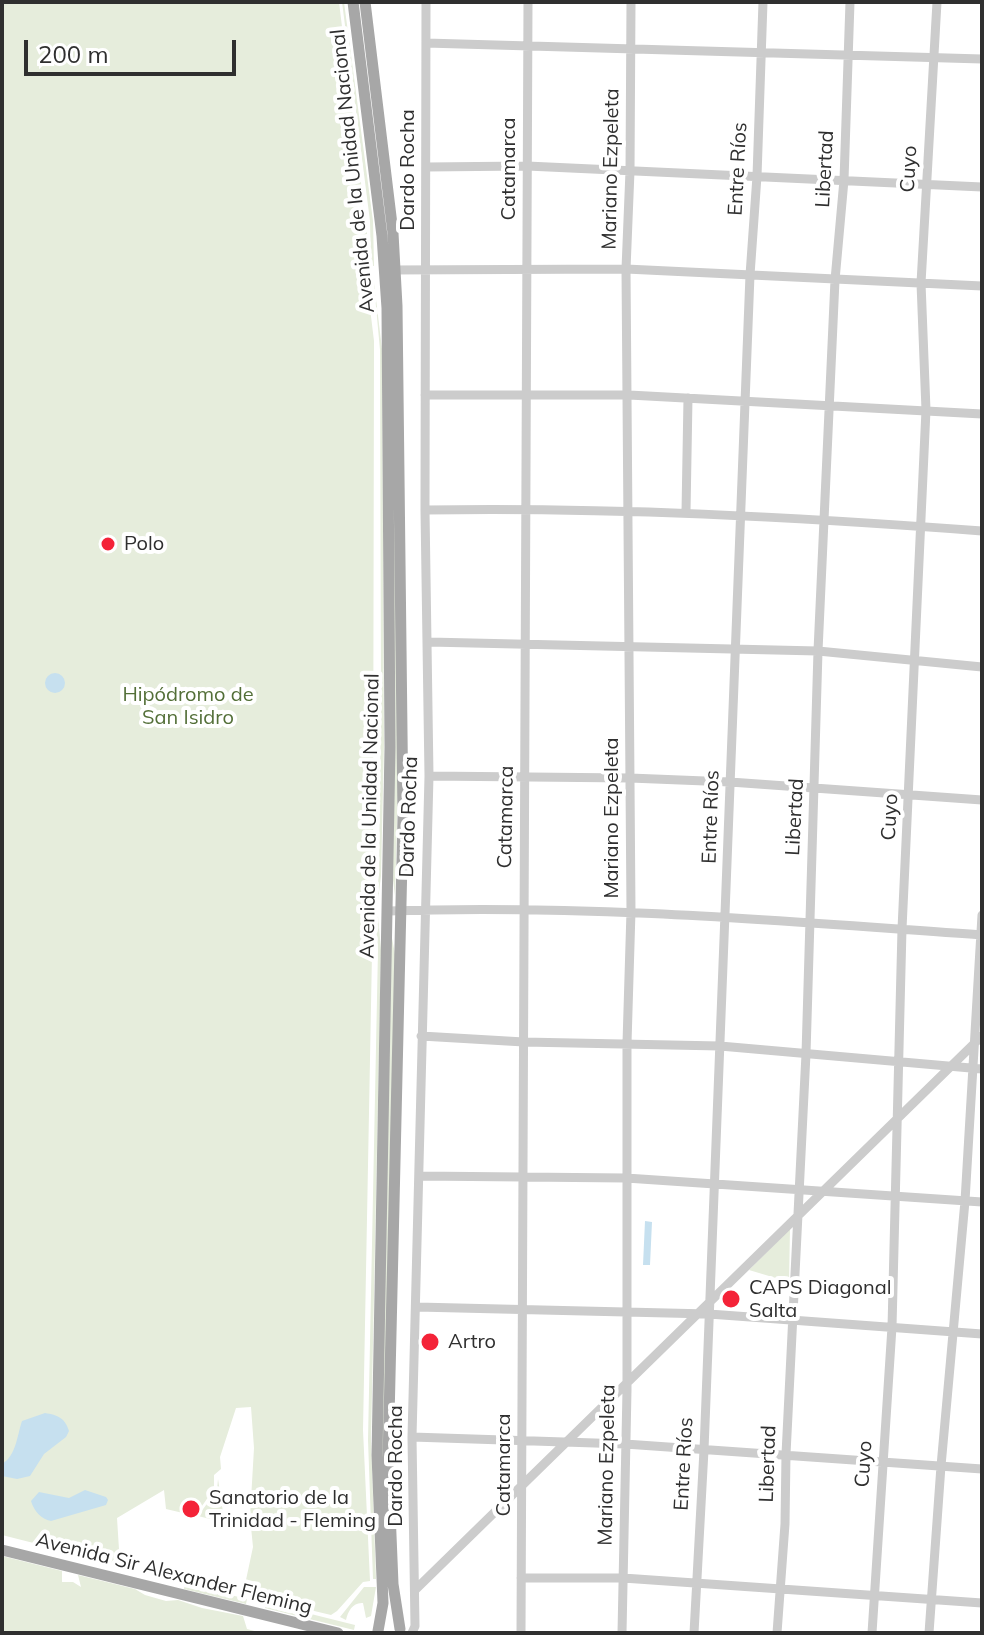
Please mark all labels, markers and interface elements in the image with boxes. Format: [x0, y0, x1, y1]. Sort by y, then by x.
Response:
scale bar [28, 24, 240, 74]
street label: Avenida de la Unidad Nacional [326, 28, 380, 314]
text: 200 m [38, 39, 109, 69]
street label: Mariano Ezpeleta [598, 88, 624, 250]
street label: Dardo Rocha [396, 109, 420, 231]
street label: Catamarca [497, 118, 521, 220]
street label: Entre Ríos [724, 122, 752, 216]
street label: Libertad [811, 130, 839, 208]
street label: Cuyo [896, 145, 922, 193]
place label: Polo [124, 532, 164, 556]
marker: Polo [99, 535, 117, 553]
street label: Avenida de la Unidad Nacional [356, 673, 384, 959]
park label: Hipódromo de San Isidro [122, 683, 254, 730]
street label: Mariano Ezpeleta [600, 737, 624, 899]
street label: Dardo Rocha [395, 756, 423, 878]
street label: Catamarca [493, 765, 519, 869]
street label: Entre Ríos [697, 770, 725, 864]
street label: Libertad [781, 778, 809, 856]
street label: Cuyo [877, 793, 903, 841]
place label: CAPS Diagonal Salta [749, 1276, 891, 1323]
marker: CAPS Diagonal Salta [720, 1288, 742, 1310]
place label: Artro [448, 1330, 496, 1354]
marker: Artro [419, 1331, 441, 1353]
street label: Mariano Ezpeleta [594, 1384, 620, 1546]
street label: Dardo Rocha [384, 1405, 408, 1527]
street label: Catamarca [492, 1414, 516, 1516]
street label: Entre Ríos [670, 1417, 698, 1511]
street label: Libertad [755, 1425, 781, 1503]
street label: Cuyo [850, 1440, 878, 1488]
place label: Sanatorio de la Trinidad - Fleming [209, 1486, 376, 1533]
marker: Sanatorio de la Trinidad - Fleming [180, 1498, 202, 1520]
street label: Avenida Sir Alexander Fleming [33, 1528, 315, 1620]

